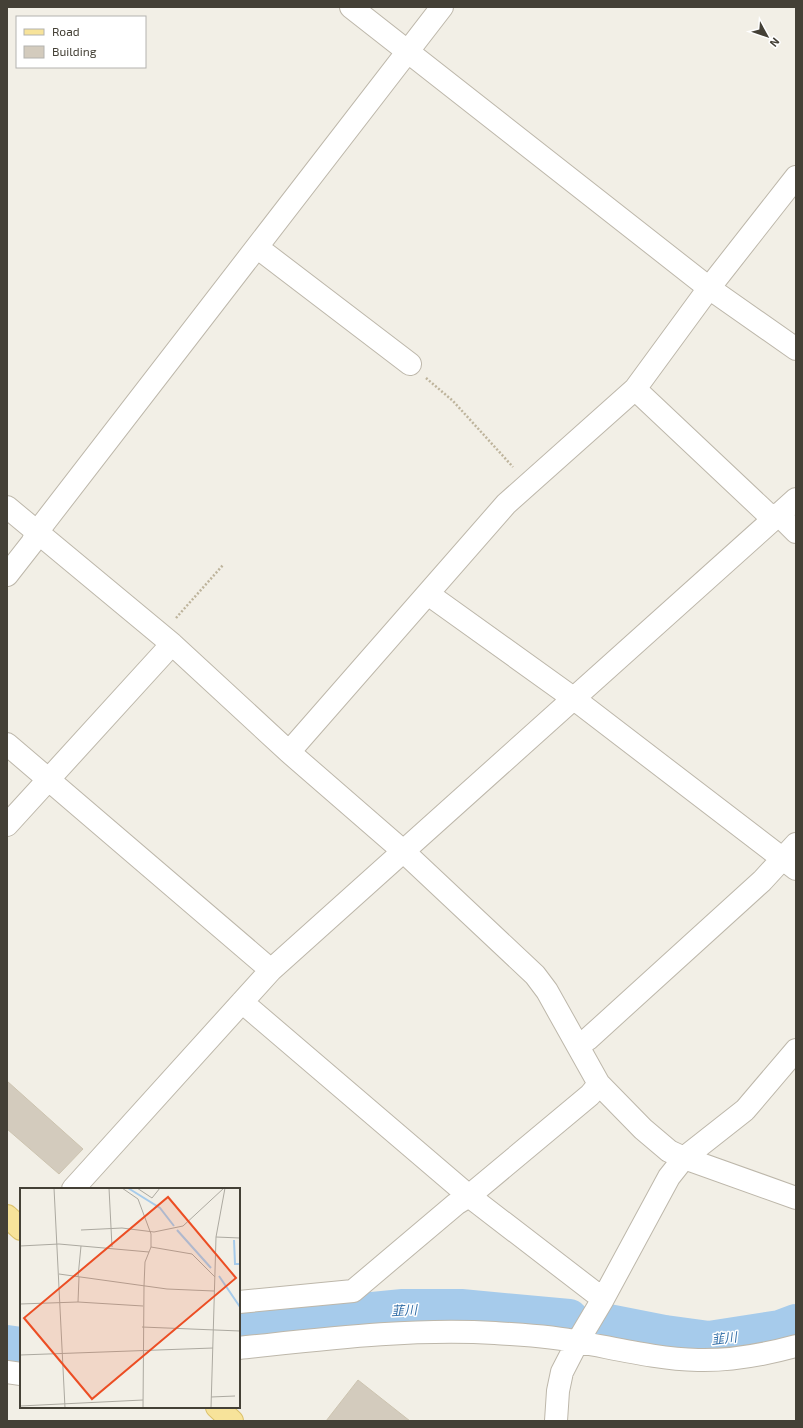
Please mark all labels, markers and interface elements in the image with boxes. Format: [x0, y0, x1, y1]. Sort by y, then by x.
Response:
legend [16, 16, 146, 68]
north arrow [747, 16, 787, 56]
text: Road [52, 24, 80, 38]
text: N [767, 36, 783, 50]
text: Building [52, 44, 97, 58]
inset map [20, 1188, 240, 1408]
water label: 韮川 [391, 1301, 419, 1319]
water label: 韮川 [710, 1328, 740, 1348]

